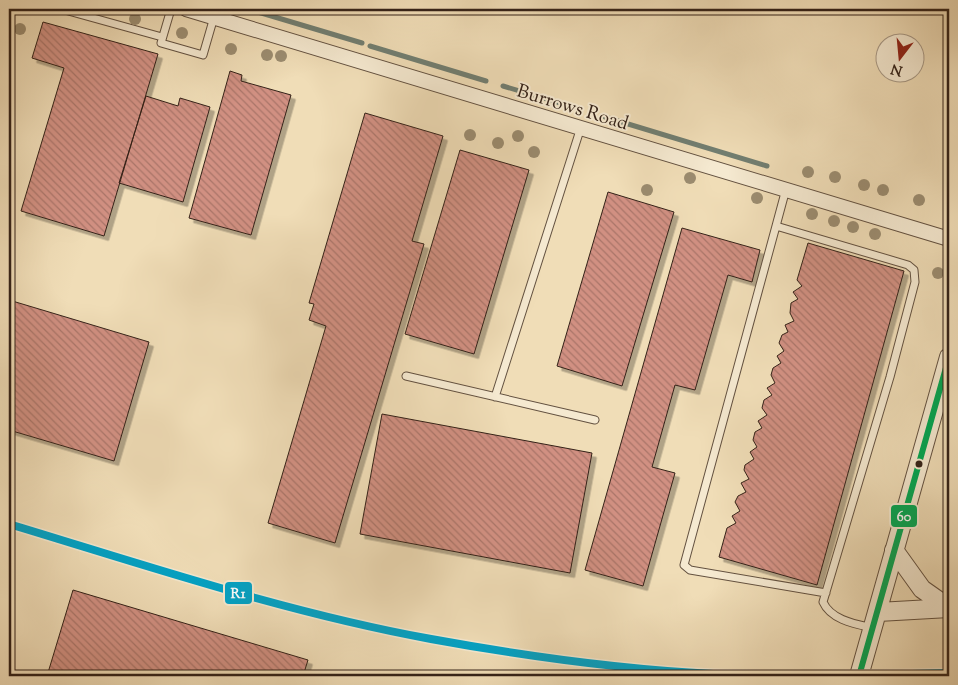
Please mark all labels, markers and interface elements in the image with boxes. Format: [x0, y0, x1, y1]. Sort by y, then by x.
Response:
north arrow [876, 32, 926, 82]
text: N [889, 57, 905, 80]
street label: Burrows Road [513, 79, 632, 138]
unlabelled marker [914, 459, 924, 469]
line badge: 60 [890, 504, 918, 528]
text: 60 [897, 508, 912, 528]
line badge: R1 [224, 581, 253, 605]
text: R1 [231, 585, 246, 605]

